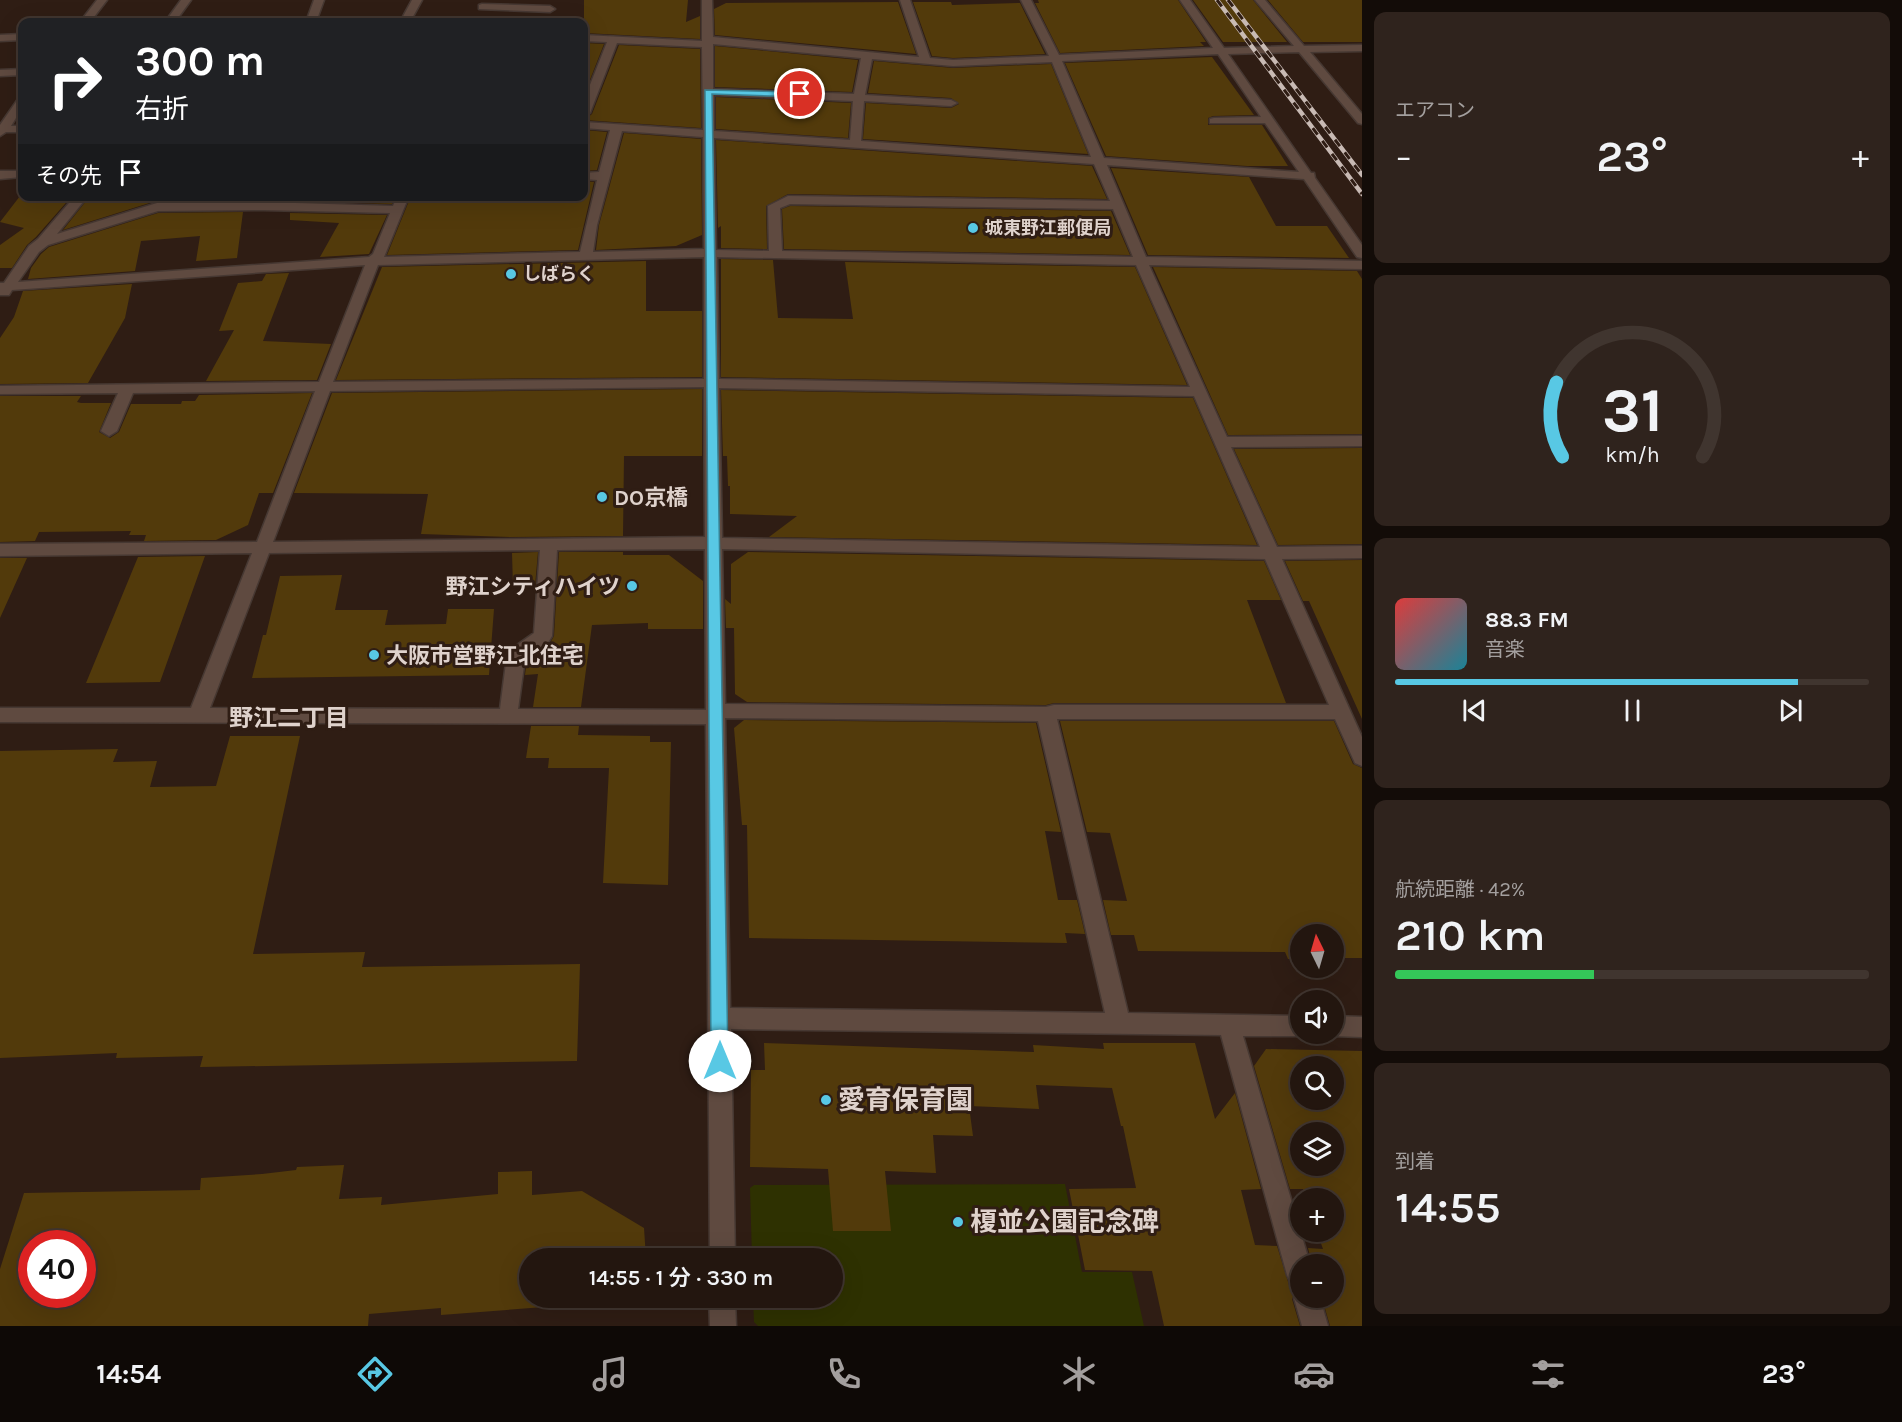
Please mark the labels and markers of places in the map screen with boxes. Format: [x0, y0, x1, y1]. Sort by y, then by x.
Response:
pin [774, 68, 825, 119]
place label: 城東野江郵便局 [985, 217, 1111, 239]
marker: 城東野江郵便局 [966, 221, 980, 235]
place label: しばらく [523, 263, 595, 285]
marker: しばらく [504, 267, 518, 281]
place label: DO京橋 [614, 485, 688, 511]
marker: DO京橋 [595, 490, 609, 504]
place label: 野江シティハイツ [446, 574, 620, 600]
marker: 野江シティハイツ [625, 579, 639, 593]
place label: 大阪市営野江北住宅 [386, 643, 584, 669]
marker: 大阪市営野江北住宅 [367, 648, 381, 662]
place label: 愛育保育園 [838, 1084, 973, 1116]
marker: 愛育保育園 [819, 1093, 833, 1107]
place label: 榎並公園記念碑 [970, 1206, 1159, 1238]
marker: 榎並公園記念碑 [951, 1215, 965, 1229]

